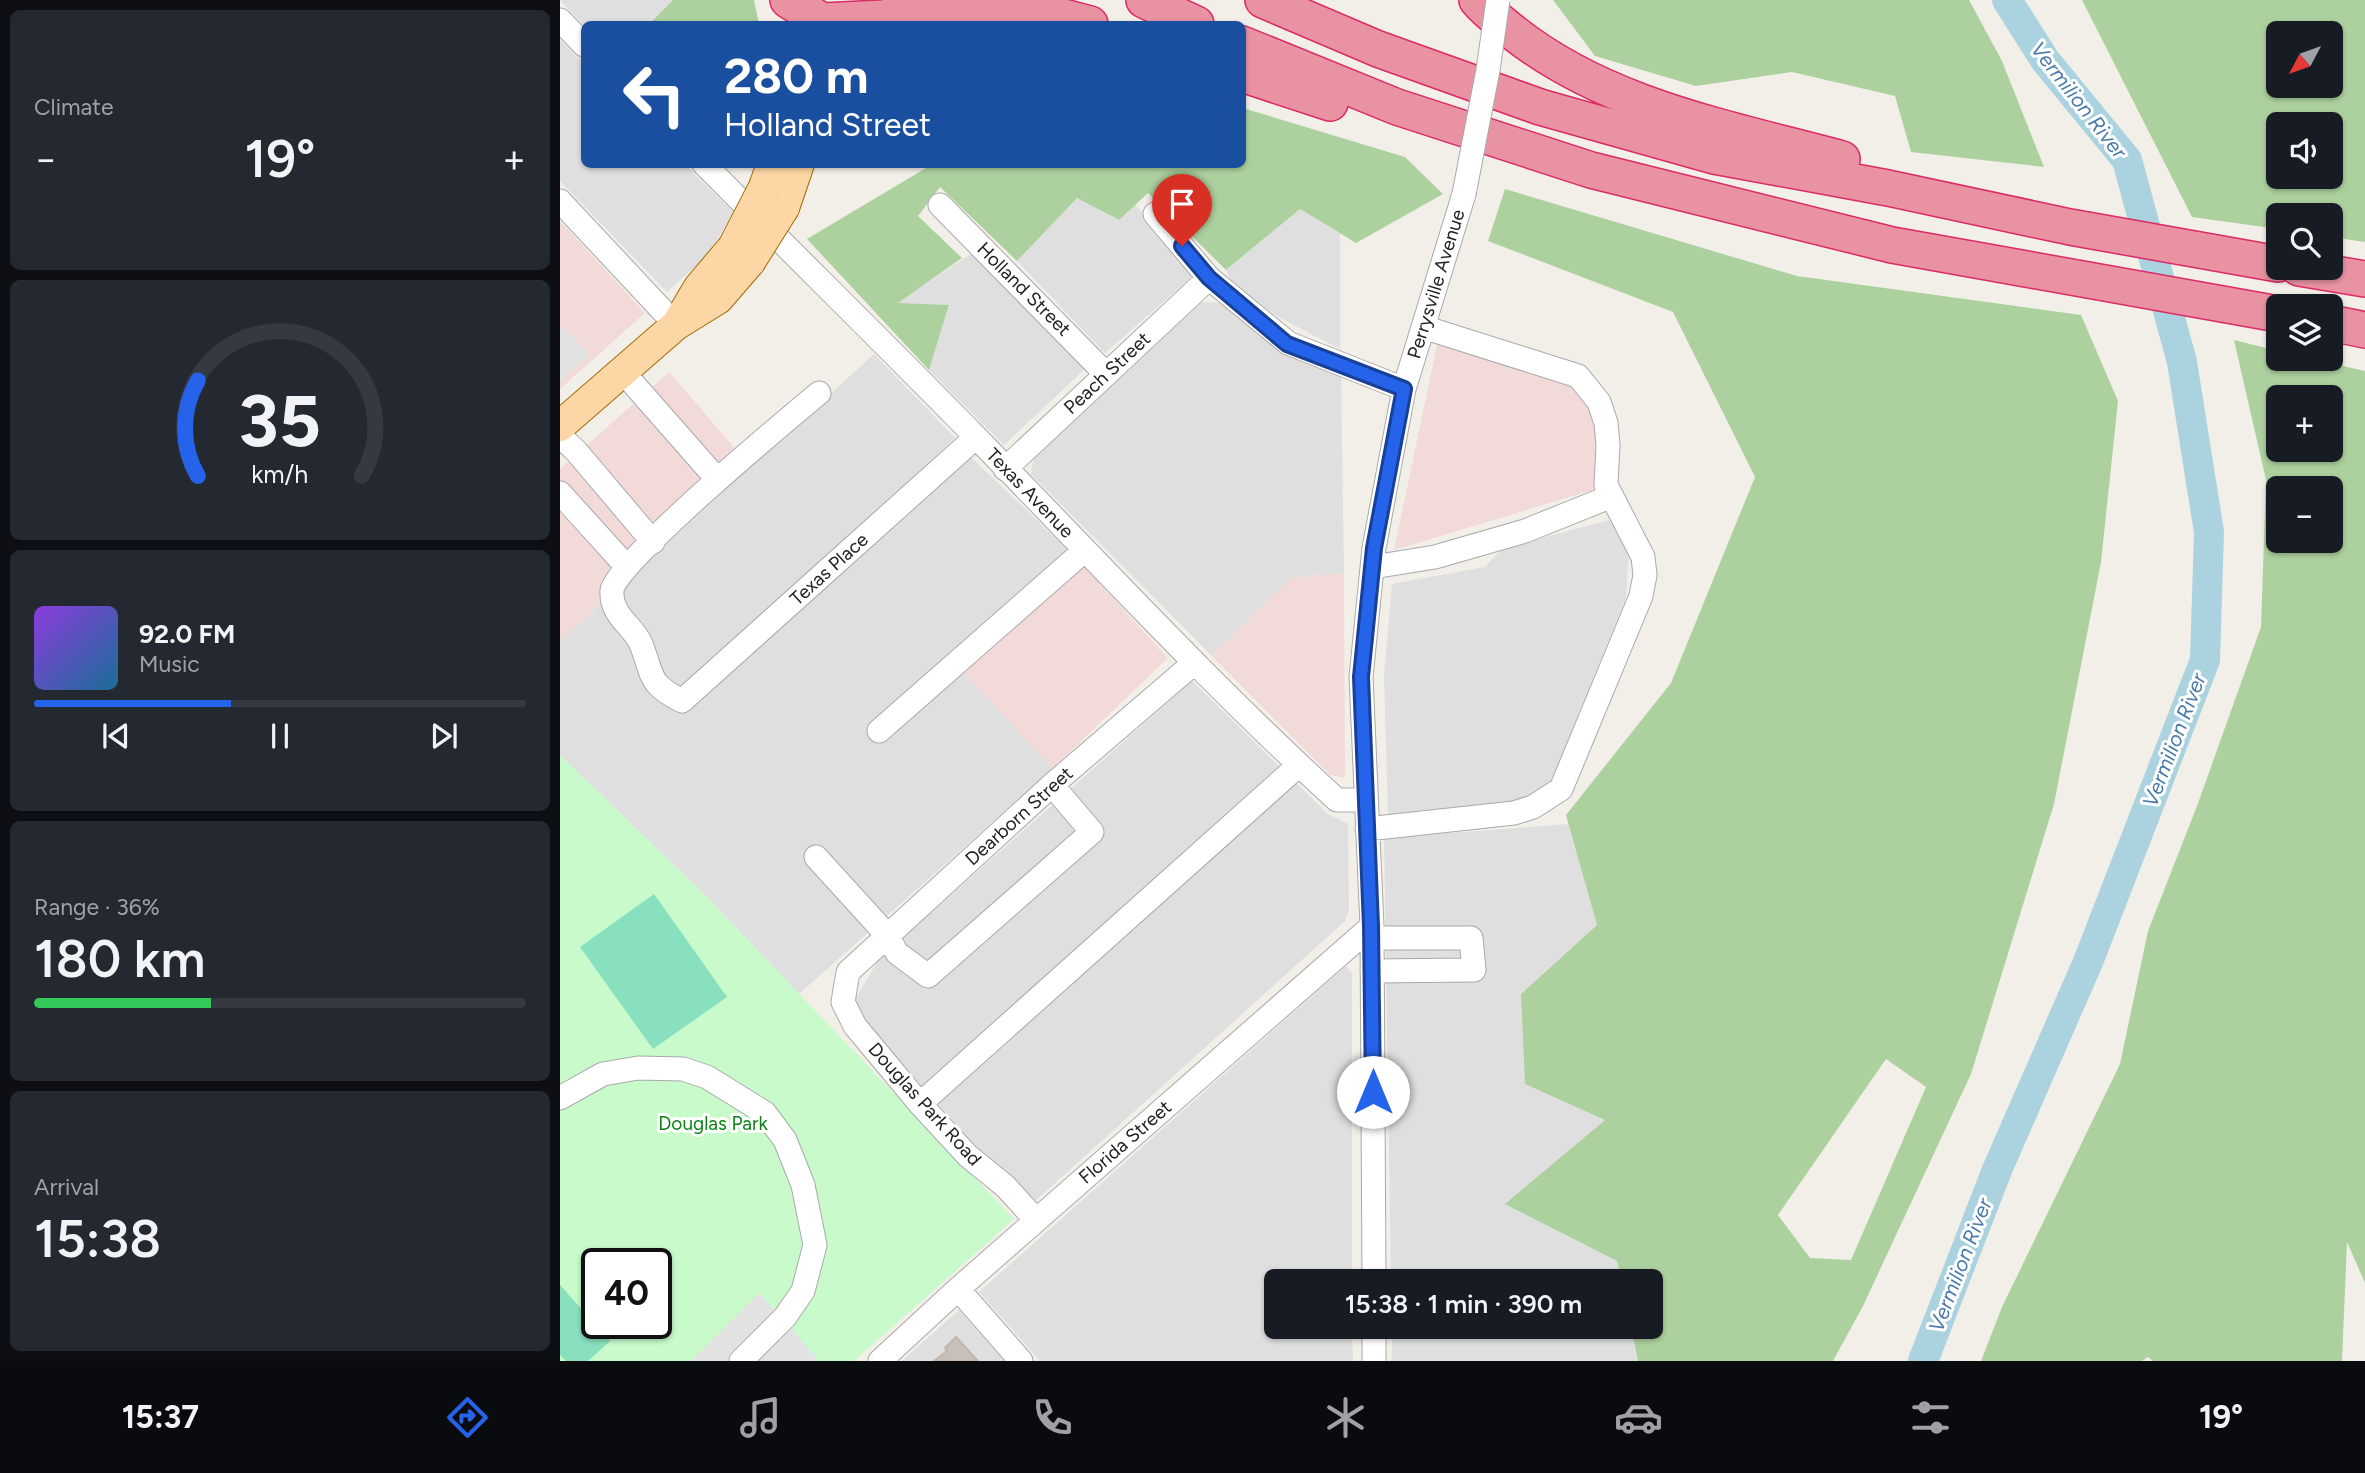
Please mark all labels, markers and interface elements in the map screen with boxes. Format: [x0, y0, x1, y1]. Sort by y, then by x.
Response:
north arrow [2266, 21, 2343, 98]
map controls [2266, 21, 2343, 553]
water label: Vermilion River [2026, 37, 2133, 164]
text: 280 m [724, 46, 869, 105]
icon: left [609, 49, 700, 140]
text: Climate [34, 93, 113, 121]
text: Holland Street [724, 106, 931, 144]
button: sound [2266, 112, 2343, 189]
text: 19° [244, 128, 316, 190]
text: − [34, 136, 58, 182]
text: + [502, 136, 526, 182]
pin [1152, 174, 1212, 246]
icon: arrive [1163, 185, 1201, 223]
button: search [2266, 203, 2343, 280]
street label: Perrysville Avenue [1402, 207, 1470, 361]
street label: Holland Street [972, 237, 1076, 341]
button: layers [2266, 294, 2343, 371]
street label: Peach Street [1059, 327, 1155, 419]
text: 35 [239, 378, 321, 465]
button: + [2266, 385, 2343, 462]
street label: Texas Avenue [981, 443, 1079, 543]
text: km/h [251, 459, 309, 489]
button: − [2266, 476, 2343, 553]
street label: Texas Place [785, 528, 873, 610]
text: 92.0 FM [139, 618, 235, 650]
text: Music [139, 650, 200, 678]
water label: Vermilion River [2137, 669, 2211, 810]
icon: previous [97, 717, 135, 755]
icon: pause [261, 717, 299, 755]
icon: next [425, 717, 463, 755]
street label: Dearborn Street [961, 762, 1077, 870]
text: Range · 36% [34, 893, 160, 921]
text: 180 km [34, 928, 206, 990]
street label: Douglas Park Road [864, 1038, 986, 1170]
position arrow [1336, 1055, 1410, 1129]
street label: Florida Street [1074, 1096, 1176, 1188]
park label: Douglas Park [658, 1112, 768, 1135]
text: Arrival [34, 1173, 99, 1201]
water label: Vermilion River [1923, 1194, 1997, 1335]
text: 15:38 [34, 1208, 161, 1270]
speed limit sign: 40 [581, 1248, 672, 1339]
text: 15:38 · 1 min · 390 m [1345, 1288, 1582, 1320]
icon: directions [443, 1393, 492, 1442]
icon: music [736, 1393, 785, 1442]
icon: phone [1028, 1393, 1077, 1442]
icon: climate [1321, 1393, 1370, 1442]
icon: car [1614, 1393, 1663, 1442]
icon: filters [1906, 1393, 1955, 1442]
text: 15:37 [122, 1398, 199, 1436]
text: 19° [2199, 1398, 2243, 1436]

